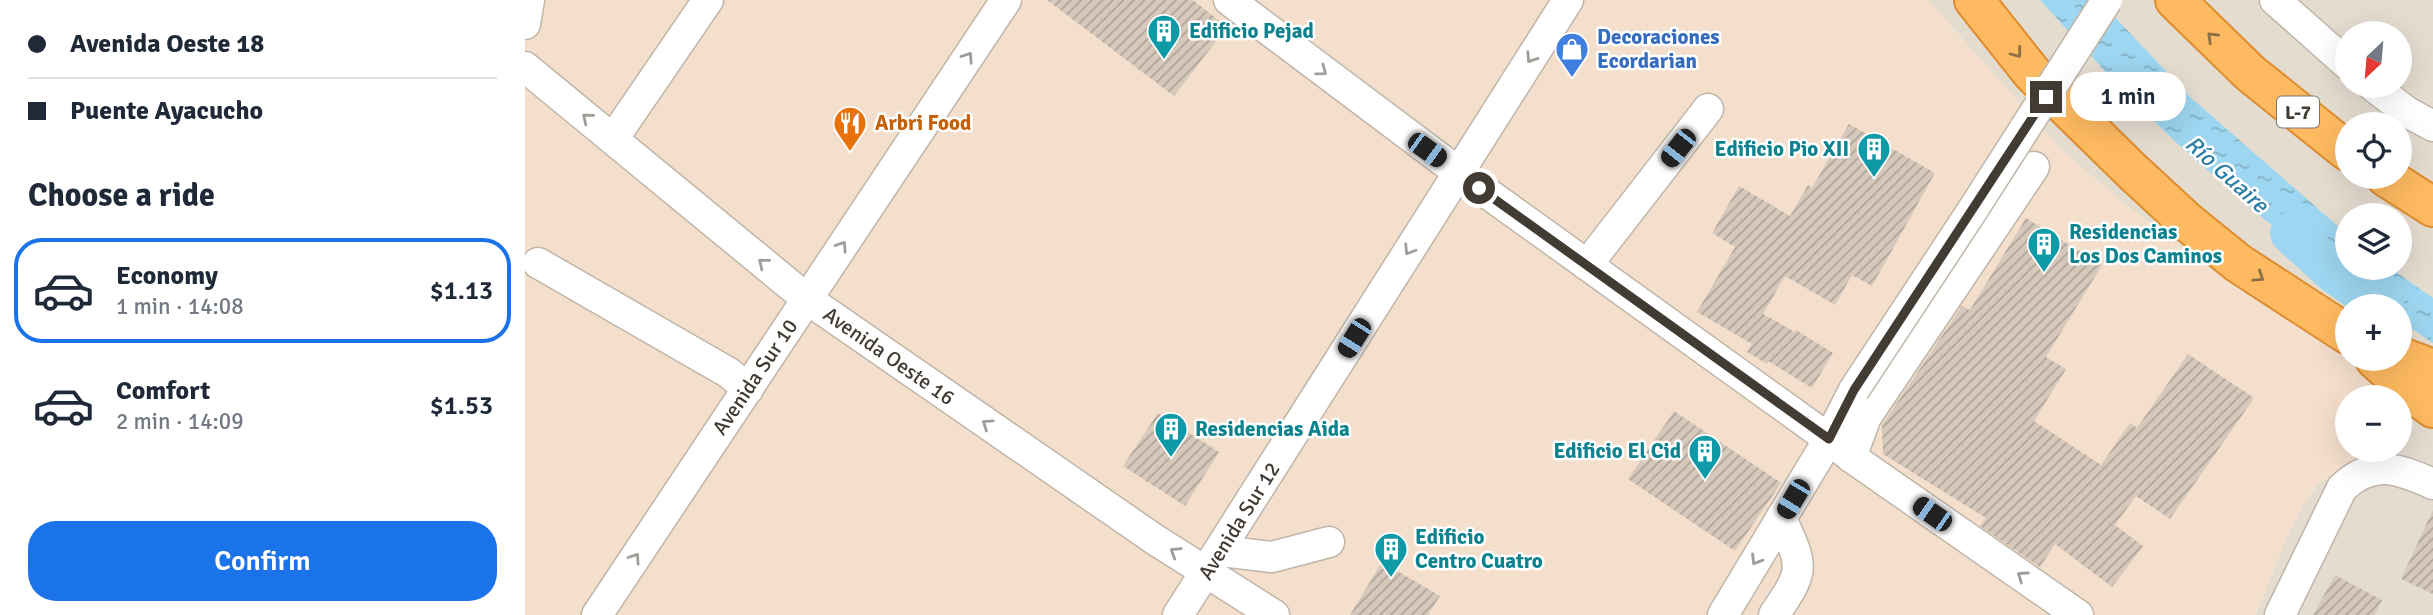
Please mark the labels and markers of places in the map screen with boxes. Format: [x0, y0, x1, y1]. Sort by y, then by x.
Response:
building icon: Edificio Pejad [1145, 12, 1183, 61]
place label: Edificio Pejad [1189, 18, 1314, 44]
place label: Decoraciones Ecordarian [1597, 24, 1720, 74]
shop icon: Decoraciones Ecordarian [1553, 30, 1591, 79]
restaurant icon: Arbri Food [831, 104, 869, 153]
place label: Arbri Food [875, 110, 971, 136]
building icon: Edificio Pio XII [1855, 130, 1893, 179]
place label: Edificio Pio XII [1715, 136, 1849, 162]
place label: Residencias Los Dos Caminos [2069, 219, 2222, 269]
building icon: Residencias Los Dos Caminos [2025, 225, 2063, 274]
building icon: Residencias Aida [1152, 410, 1190, 459]
place label: Residencias Aida [1195, 416, 1350, 442]
building icon: Edificio El Cid [1686, 432, 1724, 481]
place label: Edificio El Cid [1553, 438, 1681, 464]
place label: Edificio Centro Cuatro [1415, 524, 1543, 574]
building icon: Edificio Centro Cuatro [1372, 530, 1410, 579]

